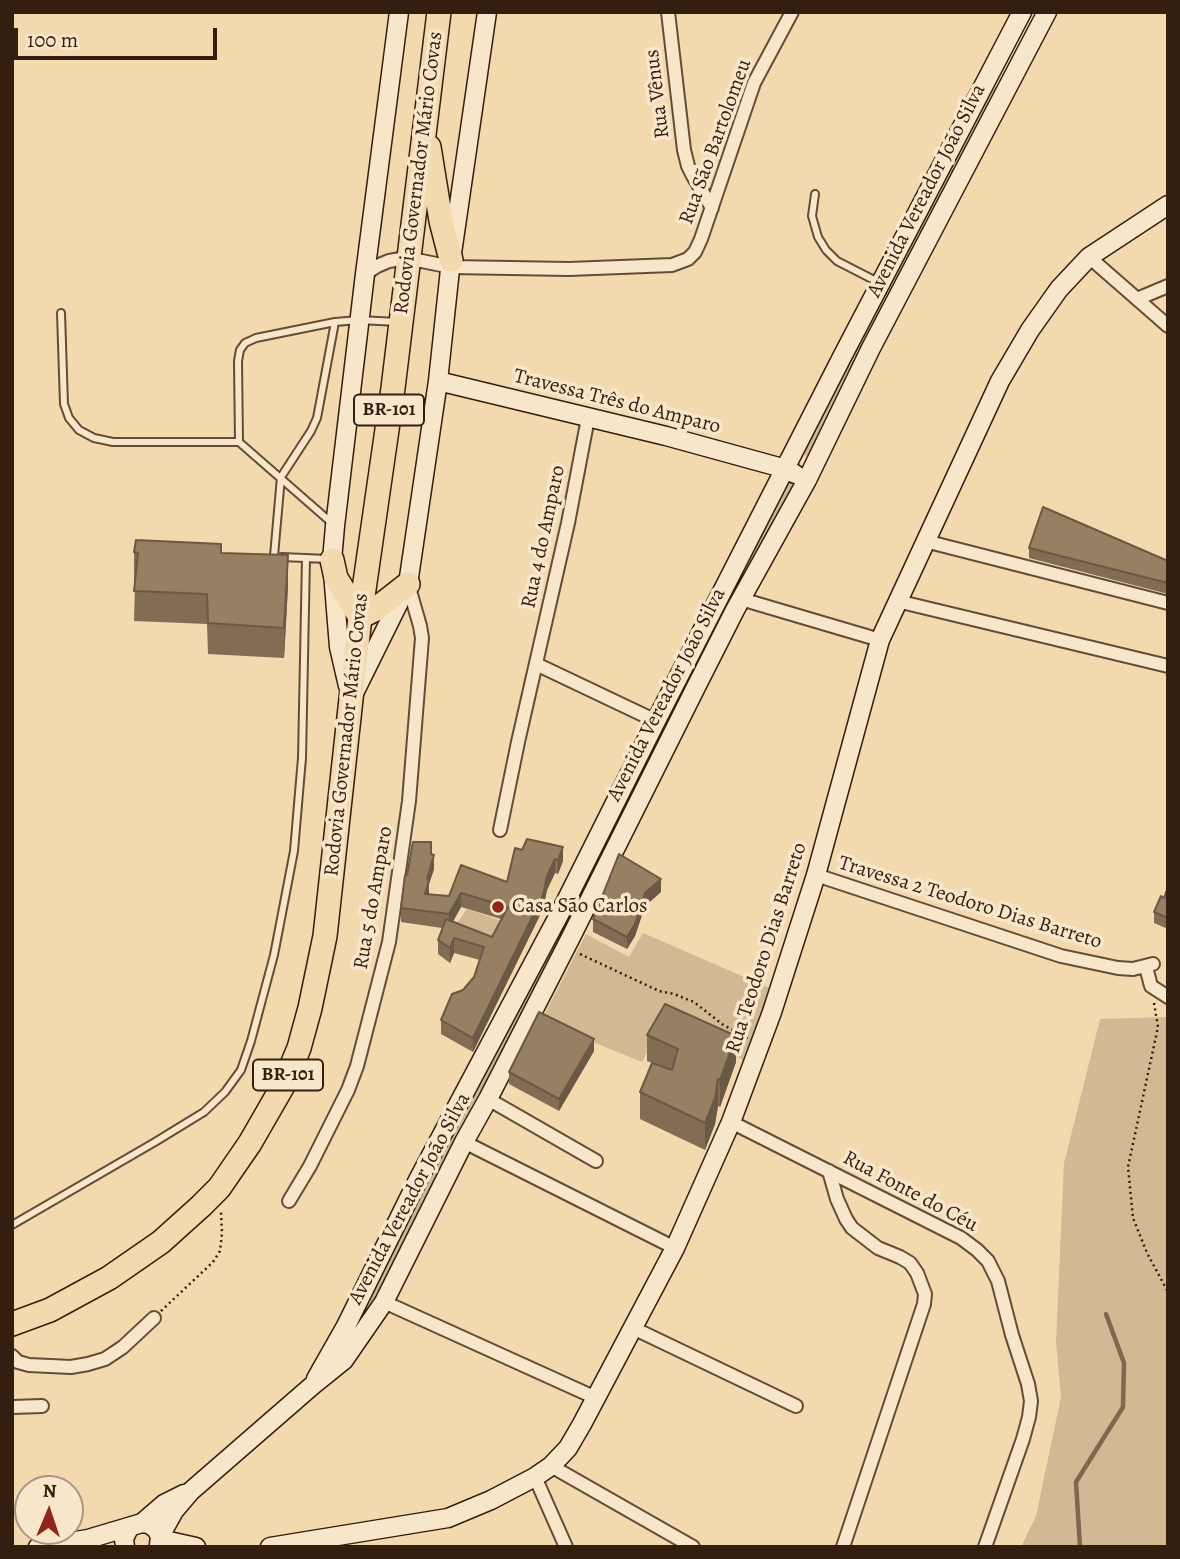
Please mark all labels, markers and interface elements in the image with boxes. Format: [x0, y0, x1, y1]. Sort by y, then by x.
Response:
scale bar [18, 14, 220, 58]
text: 100 m [27, 26, 78, 54]
street label: Rodovia Governador Mário Covas [389, 30, 449, 316]
street label: Rua Vênus [640, 48, 676, 140]
street label: Rua São Bartolomeu [674, 56, 758, 228]
street label: Avenida Vereador João Silva [862, 80, 992, 302]
street label: Travessa Três do Amparo [511, 364, 723, 440]
road number: BR-101 [354, 394, 424, 426]
street label: Rua 4 do Amparo [517, 463, 571, 611]
street label: Avenida Vereador João Silva [602, 584, 732, 806]
street label: Rodovia Governador Mário Covas [320, 592, 374, 878]
street label: Rua 5 do Amparo [349, 824, 399, 972]
street label: Rua Teodoro Dias Barreto [721, 840, 813, 1056]
street label: Travessa 2 Teodoro Dias Barreto [835, 851, 1105, 955]
place label: Casa São Carlos [512, 894, 647, 920]
marker: Casa São Carlos [490, 899, 506, 915]
road number: BR-101 [253, 1060, 323, 1091]
street label: Avenida Vereador João Silva [343, 1089, 477, 1309]
street label: Rua Fonte do Céu [838, 1146, 982, 1238]
north arrow [14, 1475, 84, 1545]
text: N [42, 1478, 57, 1504]

